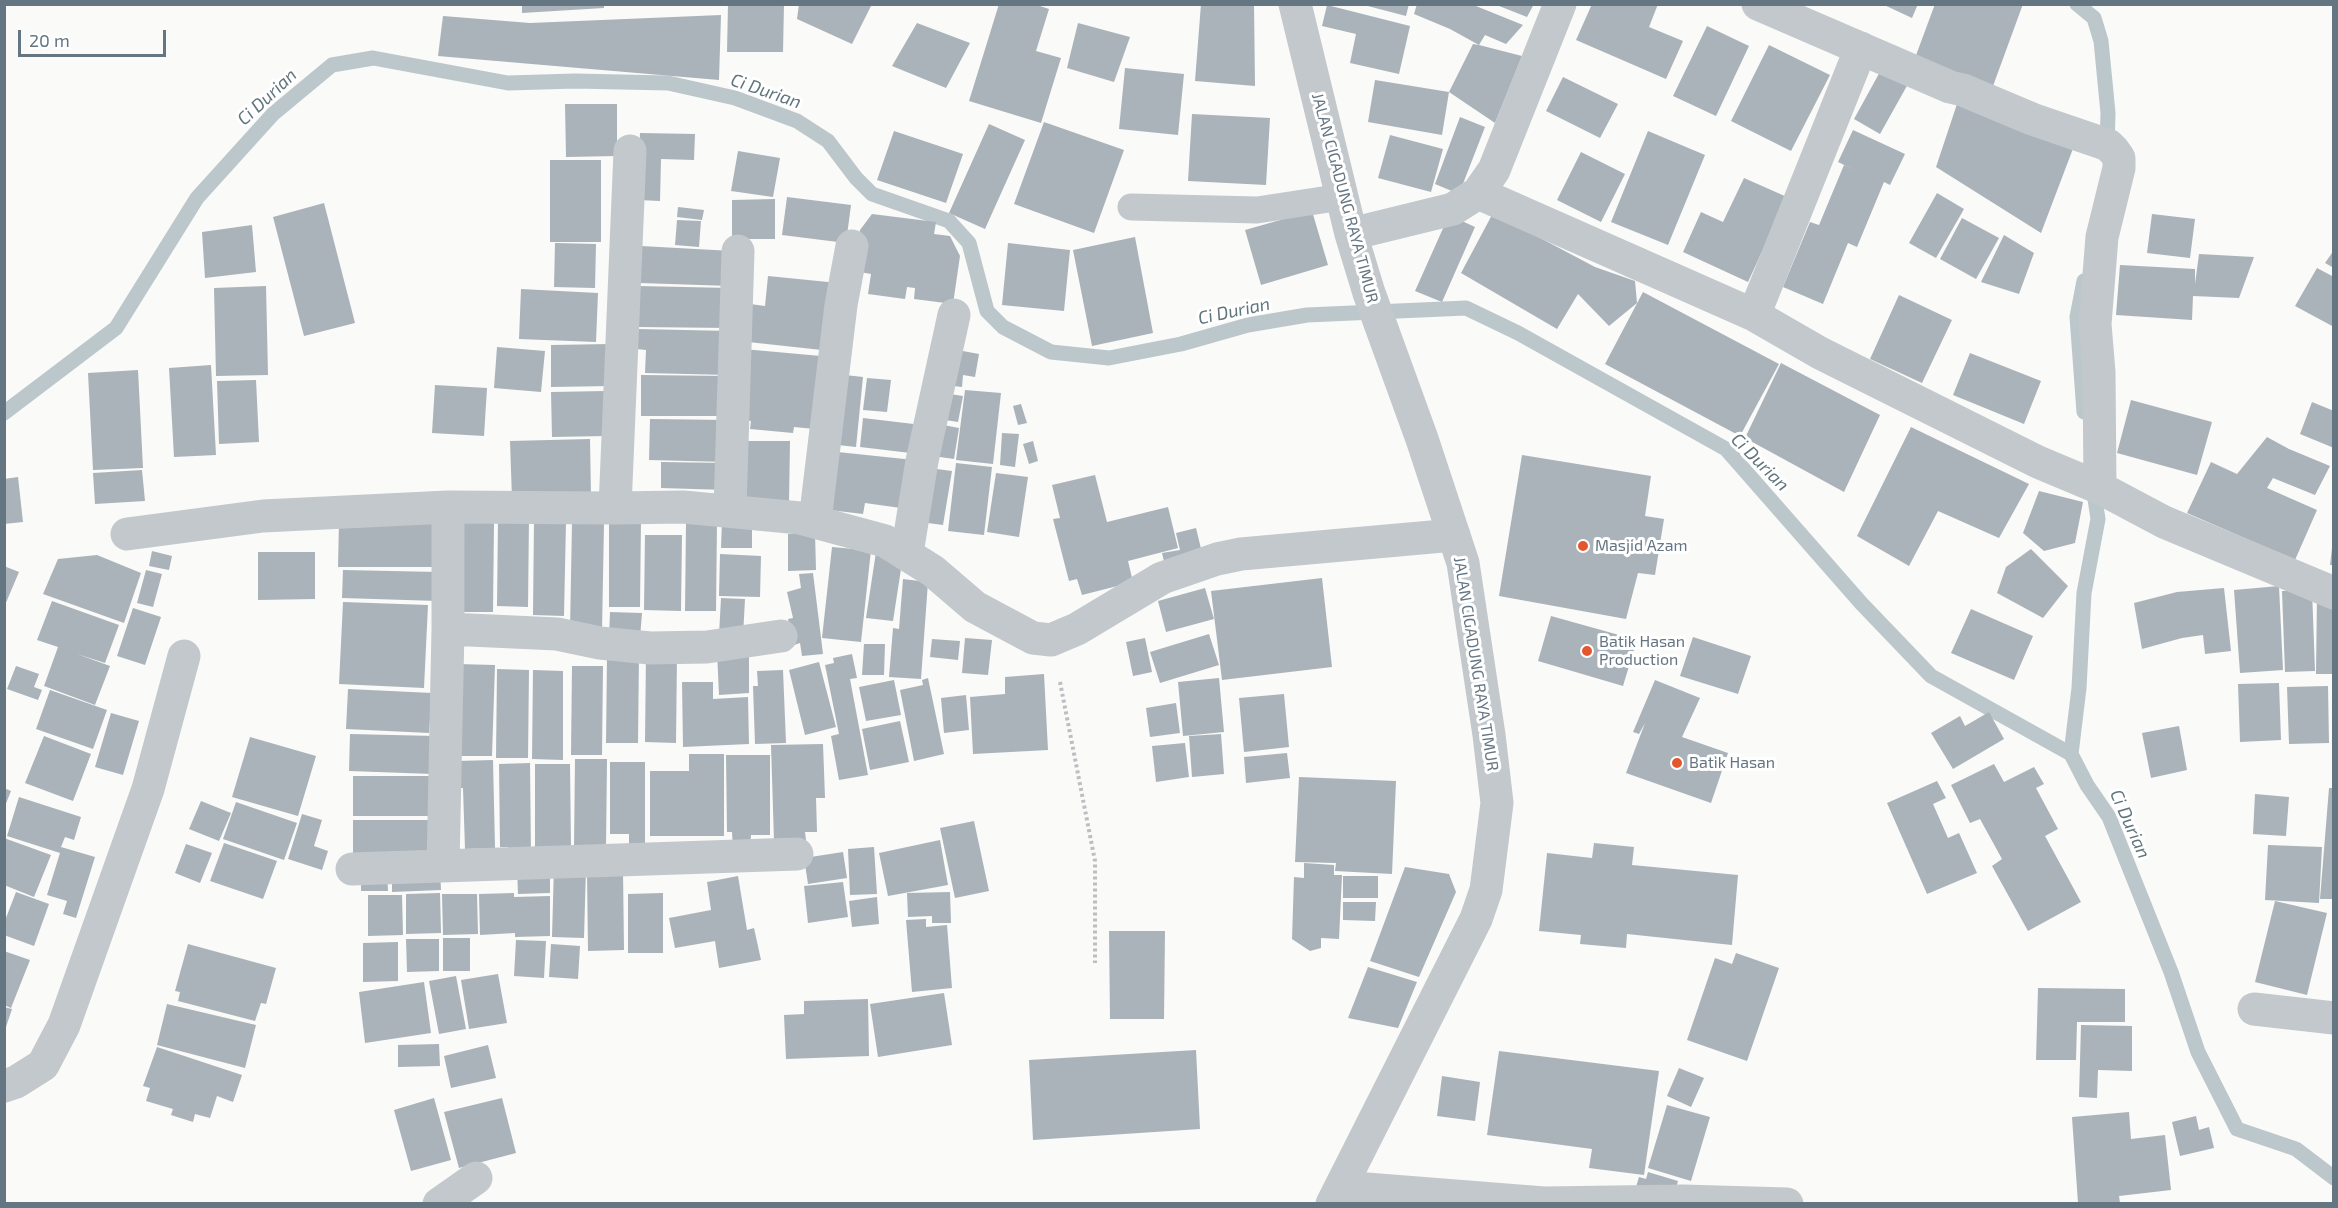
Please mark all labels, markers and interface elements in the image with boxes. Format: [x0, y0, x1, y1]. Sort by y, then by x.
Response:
scale bar [21, 18, 170, 56]
text: 20 m [29, 29, 70, 51]
water label: Ci Durian [233, 64, 301, 130]
water label: Ci Durian [728, 69, 804, 113]
street label: JALAN CIGADUNG RAYA TIMUR [1308, 91, 1382, 305]
water label: Ci Durian [1196, 293, 1272, 329]
water label: Ci Durian [1727, 429, 1793, 495]
place label: Masjid Azam [1595, 536, 1688, 556]
marker: Masjid Azam [1576, 539, 1590, 553]
street label: JALAN CIGADUNG RAYA TIMUR [1450, 555, 1502, 773]
place label: Batik Hasan Production [1599, 632, 1685, 670]
marker: Batik Hasan Production [1580, 644, 1594, 658]
place label: Batik Hasan [1689, 753, 1775, 773]
marker: Batik Hasan [1670, 756, 1684, 770]
water label: Ci Durian [2105, 786, 2155, 862]

